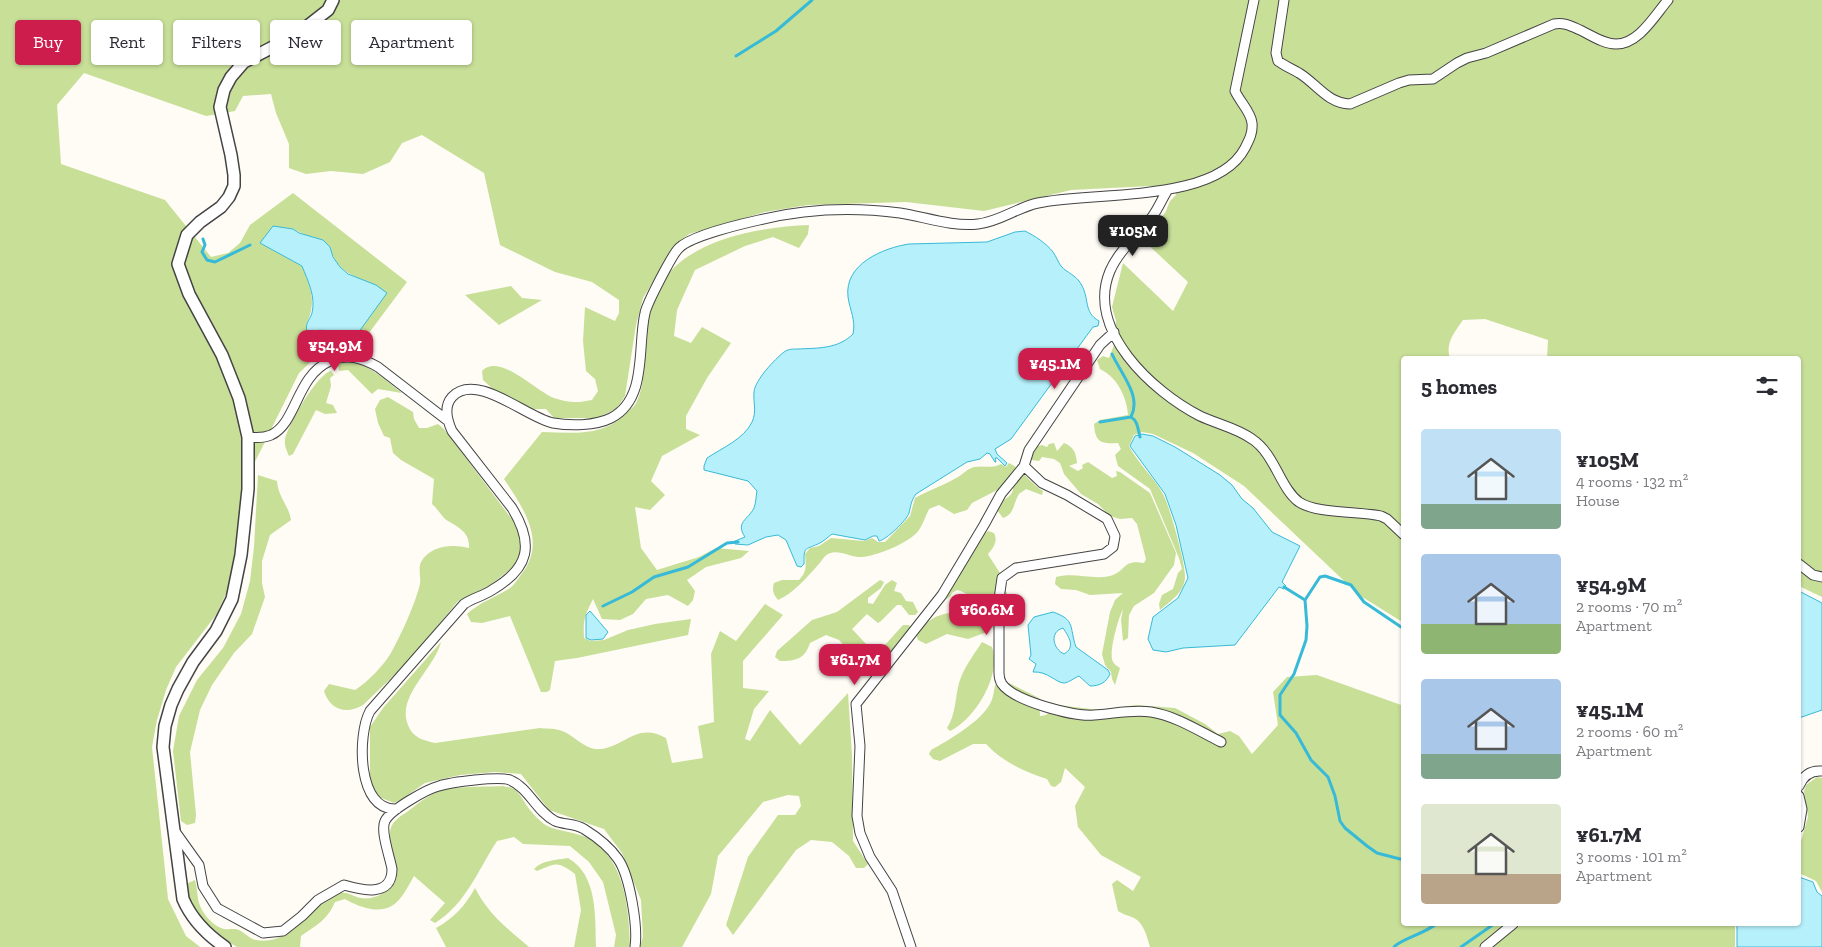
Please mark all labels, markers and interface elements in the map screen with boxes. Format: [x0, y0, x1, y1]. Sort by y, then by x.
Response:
chip: Buy [15, 20, 81, 65]
chip: Rent [91, 20, 163, 65]
chip: Filters [173, 20, 260, 65]
chip: New [270, 20, 341, 65]
chip: Apartment [351, 20, 472, 65]
pin: ¥105M [1098, 214, 1168, 257]
text: ¥105M [1109, 221, 1157, 240]
pin: ¥54.9M [294, 330, 376, 372]
text: ¥54.9M [308, 336, 362, 355]
pin: ¥45.1M [1014, 348, 1096, 390]
text: ¥45.1M [1029, 354, 1081, 373]
icon: filters [1753, 372, 1781, 400]
text: 5 homes [1421, 374, 1497, 399]
text: ¥105M [1576, 447, 1639, 472]
icon: home [1461, 449, 1521, 509]
text: 4 rooms · 132 m² [1576, 472, 1688, 491]
text: House [1576, 491, 1619, 510]
text: ¥54.9M [1576, 572, 1646, 597]
icon: home [1461, 574, 1521, 634]
pin: ¥60.6M [946, 594, 1028, 636]
text: 2 rooms · 70 m² [1576, 597, 1682, 616]
text: ¥60.6M [960, 600, 1014, 619]
text: Apartment [1576, 616, 1652, 635]
pin: ¥61.7M [814, 644, 896, 686]
text: ¥61.7M [830, 650, 880, 669]
text: ¥45.1M [1576, 697, 1644, 722]
icon: home [1461, 699, 1521, 759]
text: 2 rooms · 60 m² [1576, 722, 1683, 741]
text: Apartment [1576, 741, 1652, 760]
text: ¥61.7M [1576, 822, 1642, 847]
icon: home [1461, 824, 1521, 884]
text: 3 rooms · 101 m² [1576, 847, 1687, 866]
text: Apartment [1576, 866, 1652, 885]

